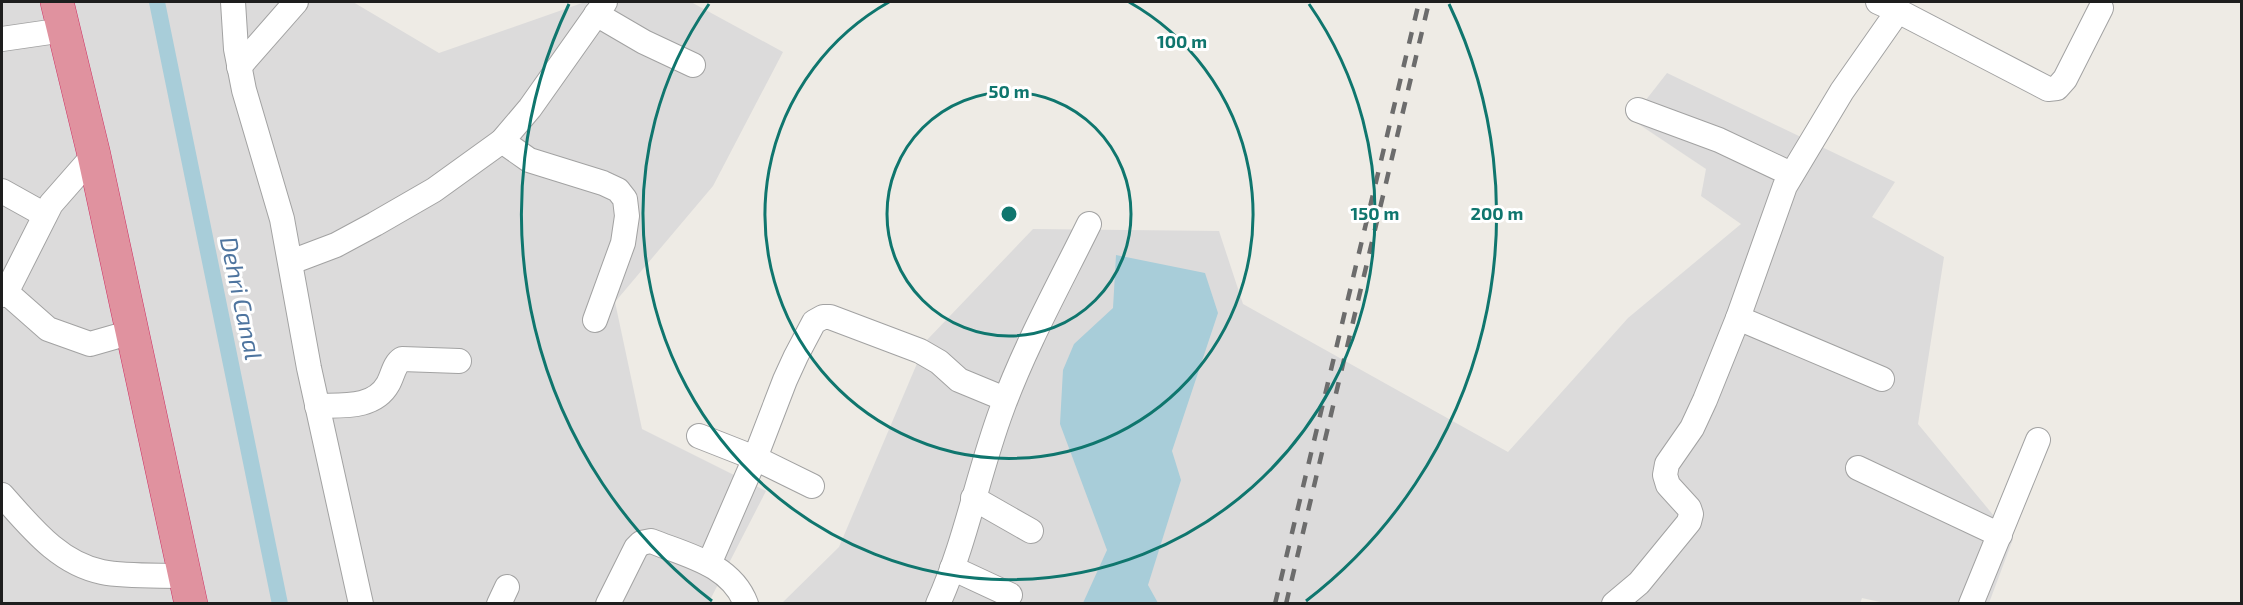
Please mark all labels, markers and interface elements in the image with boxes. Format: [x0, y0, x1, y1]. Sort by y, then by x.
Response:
text: 100 m [1157, 30, 1207, 52]
text: 50 m [988, 80, 1030, 102]
text: 150 m [1351, 202, 1399, 224]
text: 200 m [1471, 202, 1523, 224]
centre of rings [999, 204, 1019, 224]
water label: Dehri Canal [215, 234, 269, 362]

